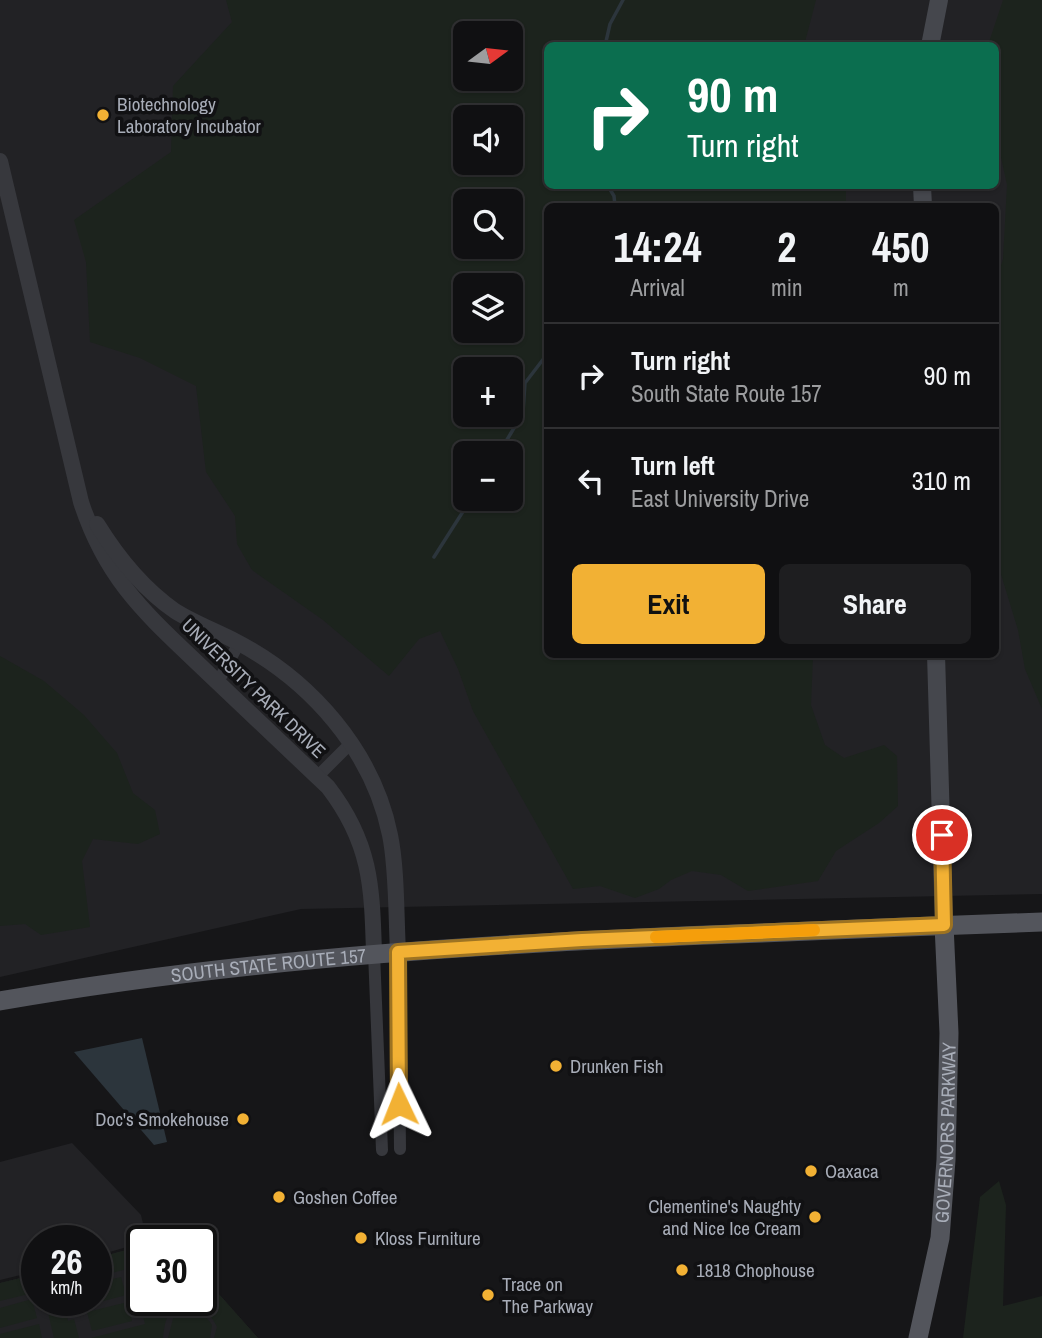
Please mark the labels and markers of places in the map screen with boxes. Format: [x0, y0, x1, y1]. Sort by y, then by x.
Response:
place label: Biotechnology Laboratory Incubator [117, 91, 262, 139]
marker: Biotechnology Laboratory Incubator [95, 107, 111, 123]
pin [912, 805, 972, 865]
place label: Drunken Fish [570, 1053, 664, 1079]
marker: Drunken Fish [548, 1058, 564, 1074]
place label: Doc's Smokehouse [95, 1106, 229, 1132]
marker: Doc's Smokehouse [235, 1111, 251, 1127]
place label: Oaxaca [825, 1158, 879, 1184]
marker: Oaxaca [803, 1163, 819, 1179]
place label: Goshen Coffee [293, 1184, 398, 1210]
marker: Goshen Coffee [271, 1189, 287, 1205]
place label: Clementine's Naughty and Nice Ice Cream [648, 1193, 801, 1241]
marker: Clementine's Naughty and Nice Ice Cream [807, 1209, 823, 1225]
place label: Kloss Furniture [375, 1225, 481, 1251]
marker: Kloss Furniture [353, 1230, 369, 1246]
place label: 1818 Chophouse [696, 1257, 815, 1283]
marker: 1818 Chophouse [674, 1262, 690, 1278]
place label: Trace on The Parkway [502, 1271, 593, 1319]
marker: Trace on The Parkway [480, 1287, 496, 1303]

